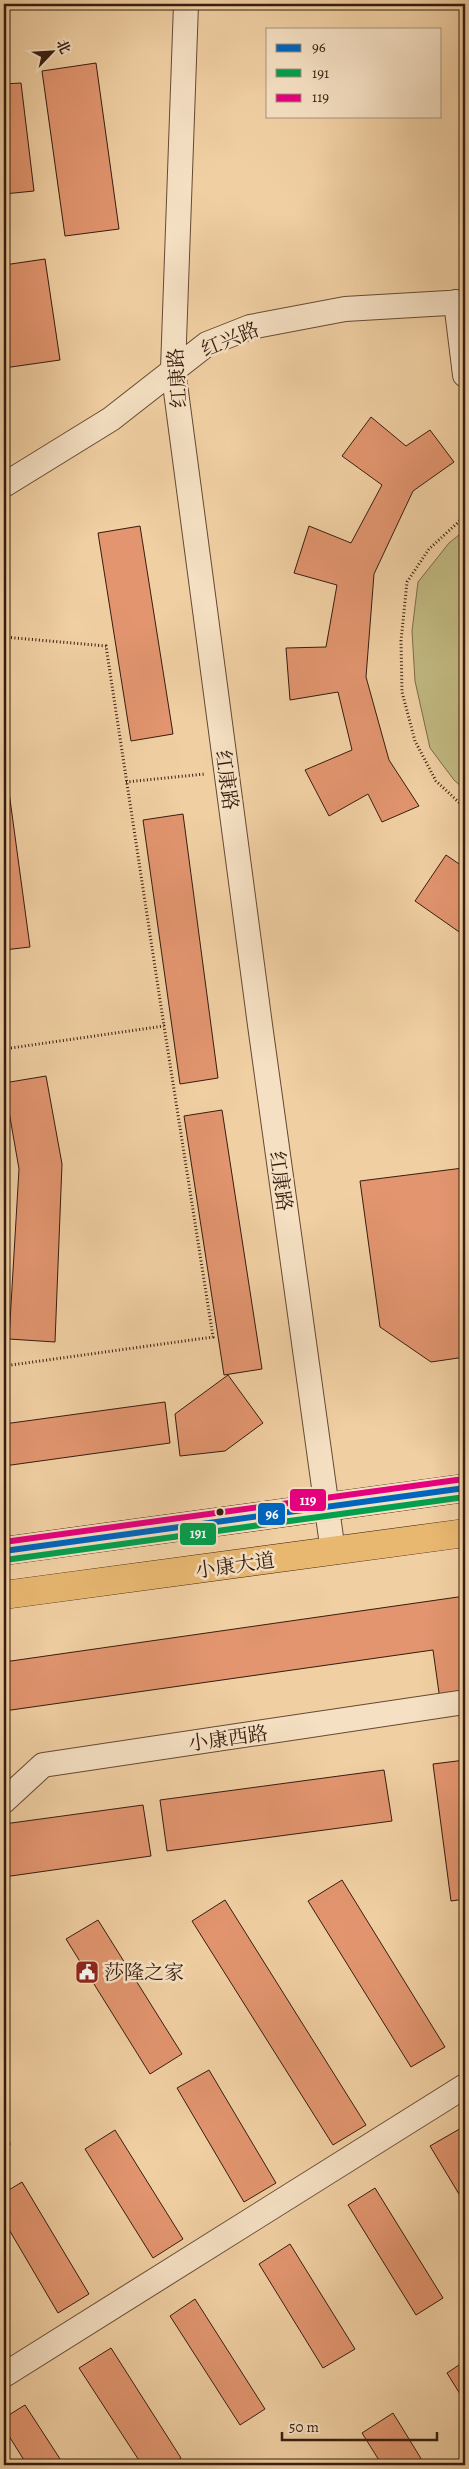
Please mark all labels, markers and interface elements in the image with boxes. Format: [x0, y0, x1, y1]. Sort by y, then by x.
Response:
north arrow [28, 28, 78, 78]
legend [266, 28, 442, 118]
text: 北 [52, 36, 75, 57]
text: 96 [312, 37, 326, 57]
text: 191 [312, 63, 329, 83]
text: 119 [312, 87, 329, 107]
street label: 红兴路 [197, 316, 263, 363]
street label: 红康路 [162, 347, 193, 409]
street label: 红康路 [209, 748, 244, 812]
street label: 红康路 [263, 1149, 298, 1213]
line badge: 119 [289, 1488, 327, 1512]
text: 119 [300, 1491, 317, 1510]
line badge: 96 [257, 1502, 286, 1526]
text: 96 [265, 1505, 279, 1524]
unlabelled marker [215, 1507, 225, 1517]
line badge: 191 [179, 1522, 217, 1546]
text: 191 [190, 1524, 206, 1543]
street label: 小康大道 [194, 1547, 277, 1584]
street label: 小康西路 [187, 1720, 270, 1757]
public building icon: 莎隆之家 [74, 1959, 100, 1985]
place label: 莎隆之家 [104, 1959, 184, 1986]
scale bar [282, 2409, 436, 2441]
text: 50 m [289, 2417, 319, 2437]

